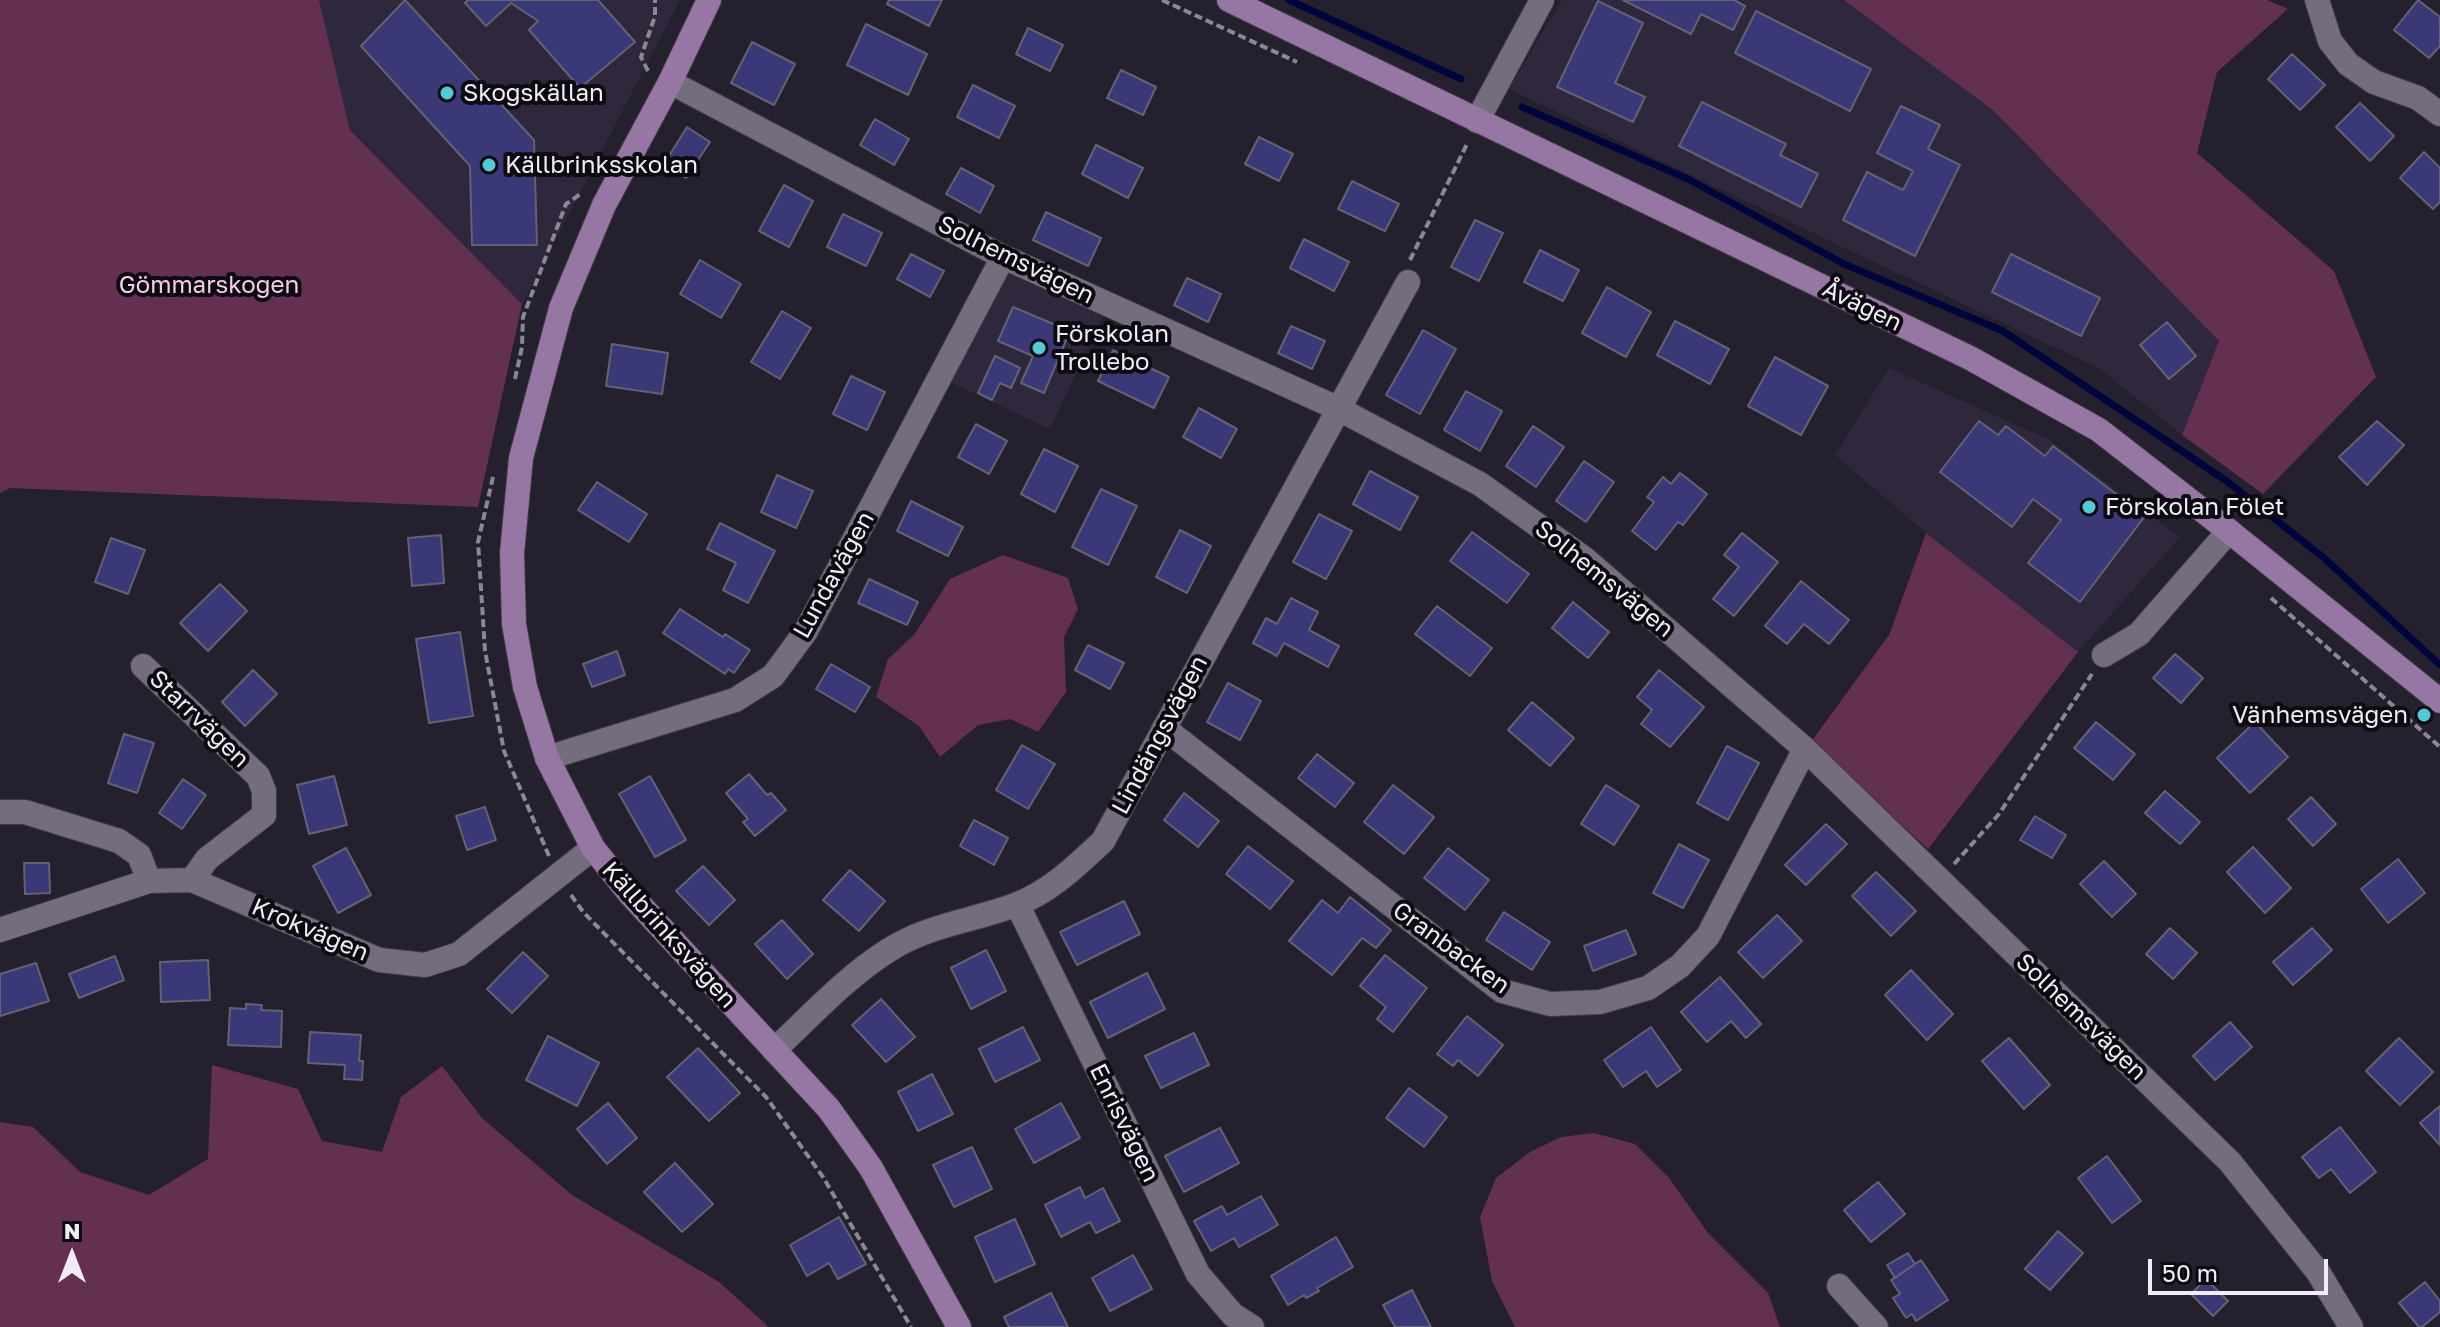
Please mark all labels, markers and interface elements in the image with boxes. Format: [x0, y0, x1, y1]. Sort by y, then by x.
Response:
place label: Skogskällan [463, 79, 604, 107]
marker: Skogskällan [438, 84, 456, 102]
place label: Källbrinksskolan [505, 151, 698, 179]
marker: Källbrinksskolan [480, 156, 498, 174]
street label: Solhemsvägen [933, 210, 1099, 310]
park label: Gömmarskogen [119, 271, 299, 299]
street label: Åvägen [1818, 275, 1906, 337]
place label: Förskolan Trollebo [1055, 320, 1169, 376]
marker: Förskolan Trollebo [1030, 339, 1048, 357]
place label: Förskolan Fölet [2105, 493, 2284, 521]
marker: Förskolan Fölet [2080, 498, 2098, 516]
street label: Lundavägen [787, 507, 881, 643]
street label: Solhemsvägen [1529, 514, 1679, 644]
street label: Lindängsvägen [1106, 651, 1214, 819]
street label: Starrvägen [143, 664, 255, 774]
place label: Vänhemsvägen [2232, 701, 2408, 729]
marker: Vänhemsvägen [2415, 706, 2433, 724]
street label: Källbrinksvägen [596, 856, 742, 1014]
street label: Krokvägen [247, 893, 373, 967]
street label: Granbacken [1387, 896, 1515, 1000]
street label: Solhemsvägen [2010, 948, 2152, 1086]
street label: Enrisvägen [1083, 1059, 1165, 1187]
north arrow [32, 1215, 112, 1295]
text: N [64, 1217, 80, 1244]
scale bar [2152, 1243, 2332, 1293]
text: 50 m [2162, 1258, 2218, 1287]

